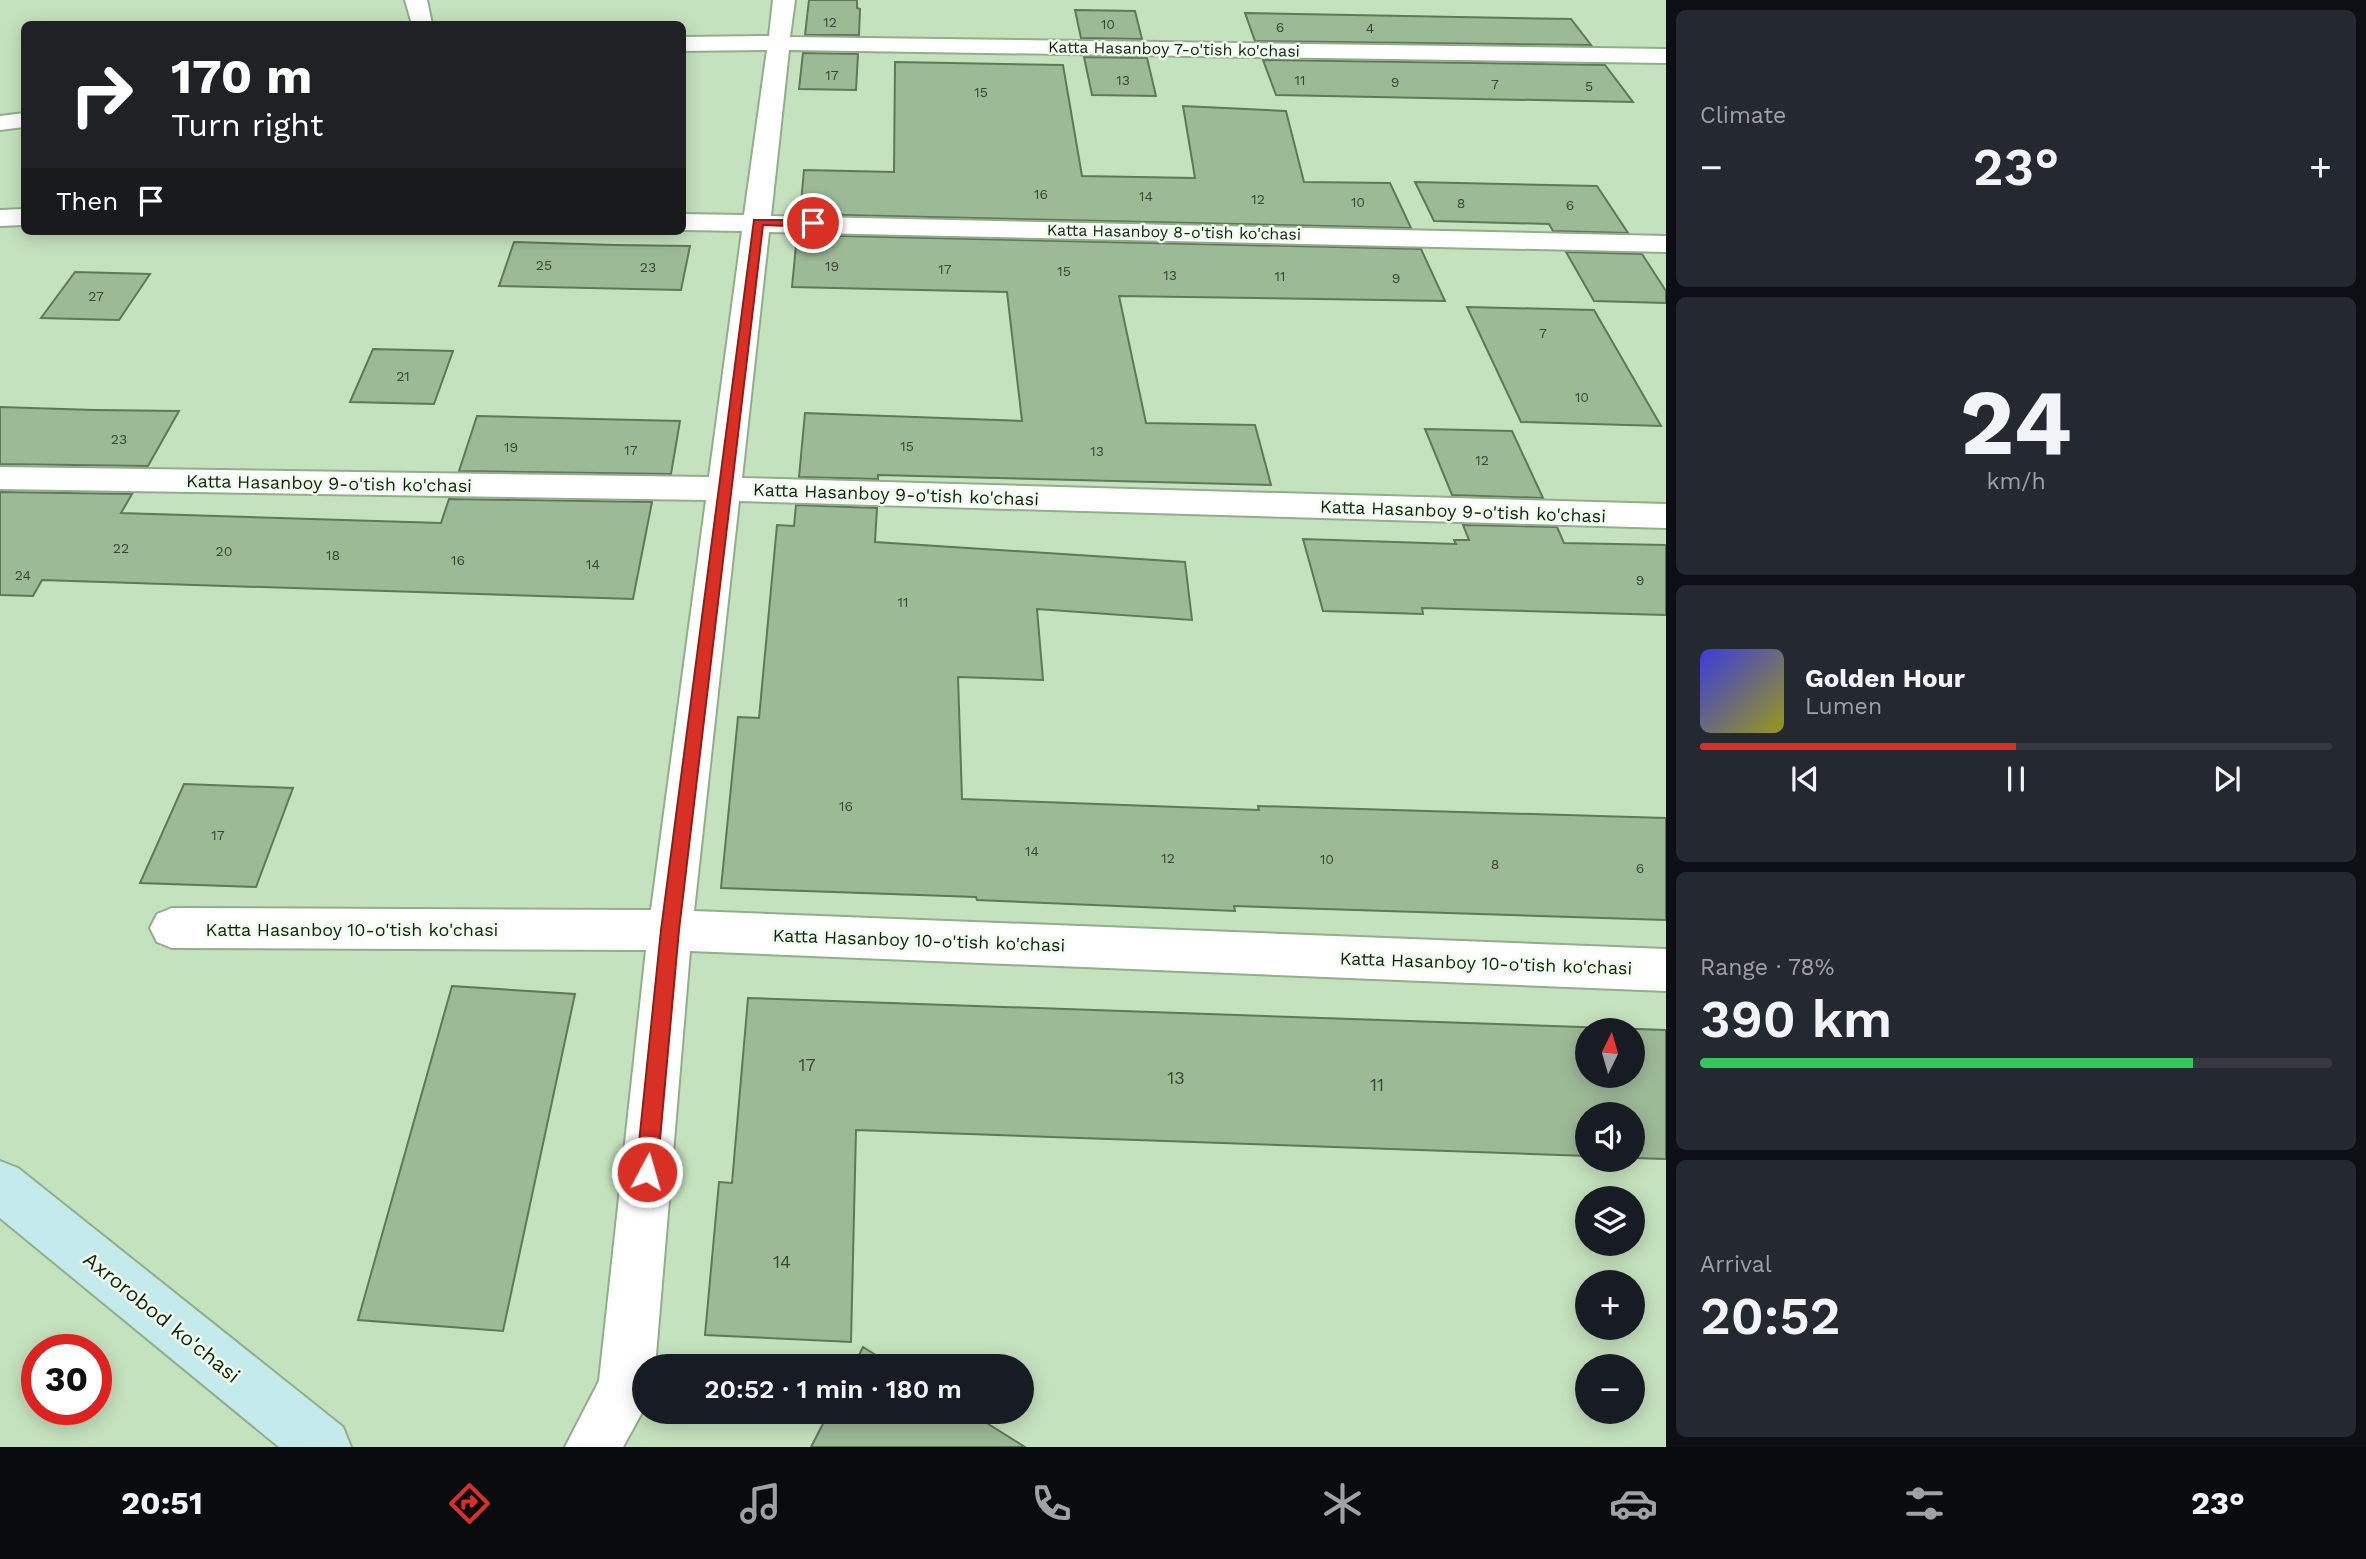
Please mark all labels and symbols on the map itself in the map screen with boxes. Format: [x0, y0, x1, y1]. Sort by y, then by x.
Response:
house number: 12 [823, 14, 837, 30]
house number: 10 [1101, 16, 1115, 32]
house number: 6 [1276, 19, 1284, 35]
house number: 4 [1366, 20, 1374, 36]
street label: Katta Hasanboy 7-o'tish ko'chasi [1048, 37, 1300, 61]
house number: 17 [825, 67, 839, 83]
house number: 13 [1116, 72, 1130, 88]
house number: 11 [1295, 72, 1305, 88]
house number: 9 [1391, 74, 1399, 90]
house number: 7 [1491, 76, 1499, 92]
house number: 5 [1585, 78, 1593, 94]
house number: 15 [974, 84, 988, 100]
house number: 16 [1034, 186, 1048, 202]
house number: 14 [1139, 188, 1153, 204]
house number: 12 [1251, 191, 1265, 207]
pin [783, 193, 843, 253]
house number: 10 [1351, 194, 1365, 210]
house number: 8 [1457, 195, 1465, 211]
house number: 6 [1566, 197, 1574, 213]
street label: Katta Hasanboy 8-o'tish ko'chasi [1047, 220, 1301, 244]
house number: 25 [536, 257, 552, 273]
house number: 19 [825, 258, 839, 274]
house number: 23 [640, 259, 656, 275]
house number: 17 [938, 261, 952, 277]
house number: 15 [1057, 263, 1071, 279]
house number: 13 [1163, 267, 1177, 283]
house number: 11 [1275, 268, 1285, 284]
house number: 9 [1392, 270, 1400, 286]
house number: 27 [88, 288, 104, 304]
house number: 7 [1539, 325, 1547, 341]
house number: 21 [396, 368, 410, 384]
house number: 10 [1575, 389, 1589, 405]
house number: 23 [111, 431, 127, 447]
house number: 15 [900, 438, 914, 454]
house number: 19 [504, 439, 518, 455]
house number: 17 [624, 442, 638, 458]
house number: 13 [1090, 443, 1104, 459]
house number: 12 [1475, 452, 1489, 468]
street label: Katta Hasanboy 9-o'tish ko'chasi [186, 470, 472, 496]
street label: Katta Hasanboy 9-o'tish ko'chasi [753, 479, 1039, 509]
street label: Katta Hasanboy 9-o'tish ko'chasi [1320, 496, 1606, 526]
house number: 22 [113, 540, 129, 556]
house number: 20 [216, 543, 232, 559]
house number: 18 [326, 547, 340, 563]
house number: 16 [451, 552, 465, 568]
house number: 14 [586, 556, 600, 572]
house number: 24 [15, 567, 31, 583]
house number: 9 [1636, 572, 1644, 588]
house number: 11 [898, 594, 908, 610]
house number: 16 [839, 798, 853, 814]
house number: 17 [211, 827, 225, 843]
house number: 14 [1025, 843, 1039, 859]
house number: 12 [1161, 850, 1175, 866]
house number: 10 [1320, 851, 1334, 867]
house number: 8 [1491, 856, 1499, 872]
house number: 6 [1636, 860, 1644, 876]
street label: Katta Hasanboy 10-o'tish ko'chasi [206, 919, 498, 940]
street label: Katta Hasanboy 10-o'tish ko'chasi [772, 924, 1066, 956]
street label: Katta Hasanboy 10-o'tish ko'chasi [1339, 947, 1633, 979]
north arrow [1575, 1018, 1645, 1088]
house number: 17 [798, 1054, 816, 1075]
house number: 13 [1167, 1067, 1185, 1088]
house number: 11 [1370, 1074, 1384, 1095]
position arrow [610, 1135, 684, 1209]
street label: Axrorobod ko'chasi [79, 1246, 245, 1388]
house number: 14 [773, 1251, 791, 1272]
speed limit sign: 30 [21, 1334, 112, 1425]

